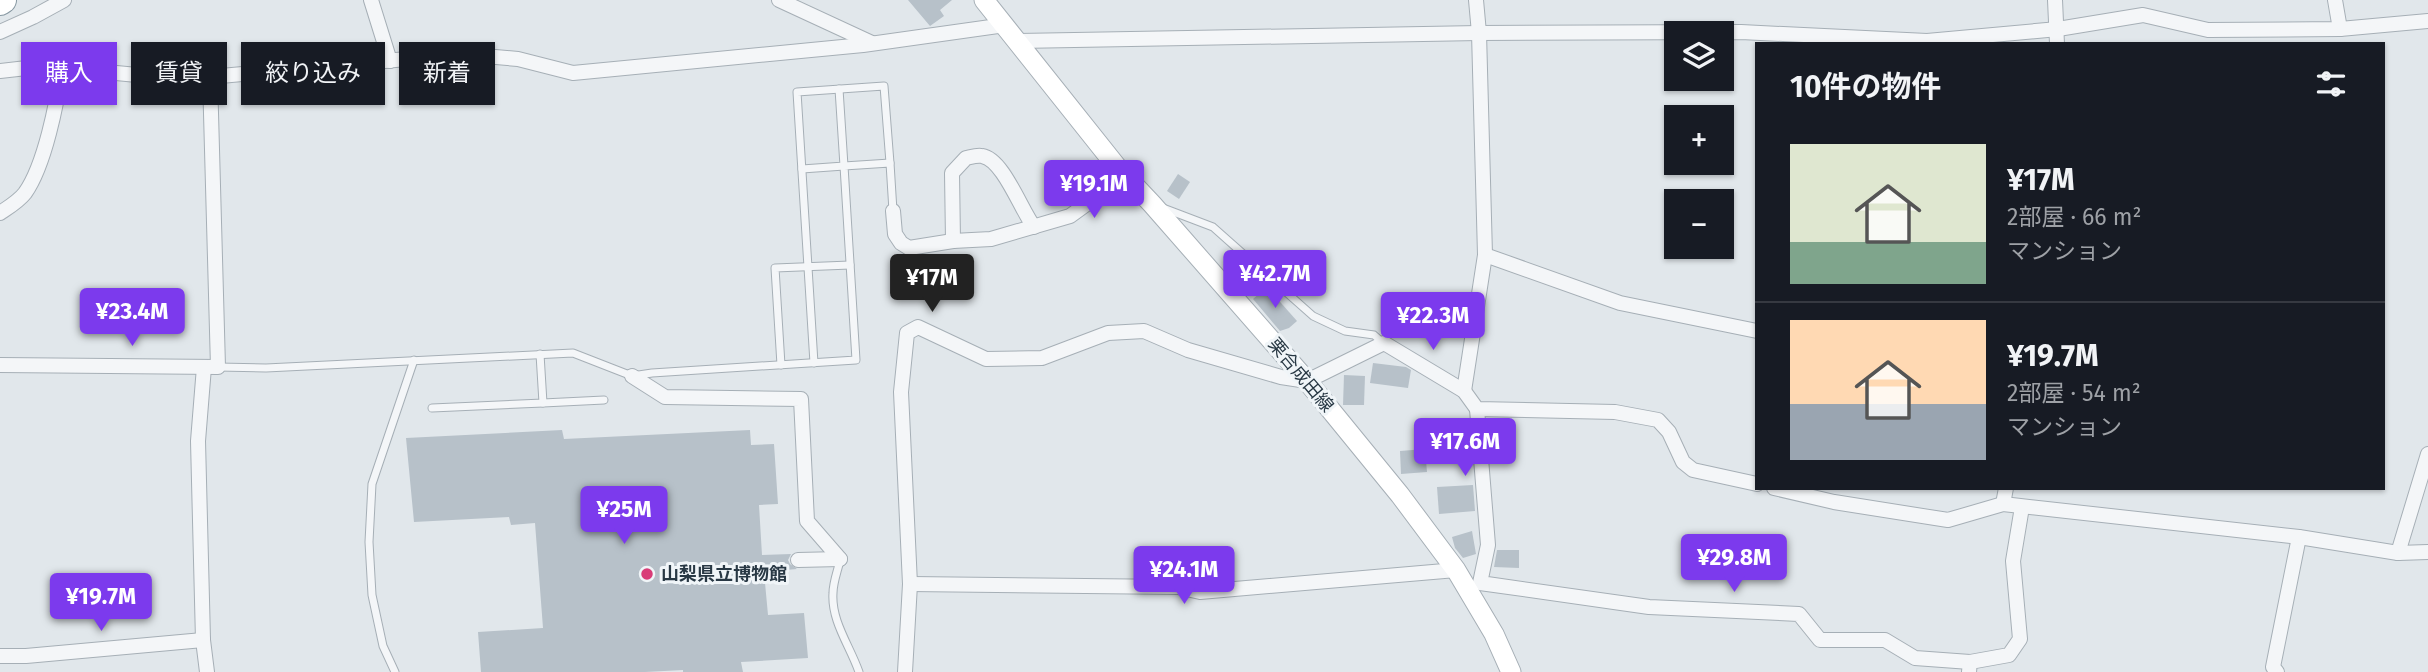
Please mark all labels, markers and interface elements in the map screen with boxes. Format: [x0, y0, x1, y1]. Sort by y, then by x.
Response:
map controls [1664, 21, 1734, 259]
button: layers [1664, 21, 1734, 91]
chip: 購入 [21, 42, 117, 105]
chip: 賃貸 [131, 42, 227, 105]
chip: 絞り込み [241, 42, 385, 105]
chip: 新着 [399, 42, 495, 105]
icon: filters [2312, 65, 2350, 103]
text: 10件の物件 [1790, 69, 1941, 105]
button: + [1664, 105, 1734, 175]
pin: ¥19.1M [1037, 160, 1151, 220]
text: ¥17M [2007, 162, 2075, 198]
text: ¥19.1M [1060, 169, 1128, 197]
icon: home [1846, 172, 1930, 256]
button: − [1664, 189, 1734, 259]
text: 2部屋 · 66 m² [2007, 203, 2142, 231]
text: マンション [2007, 237, 2122, 265]
pin: ¥42.7M [1218, 250, 1332, 310]
pin: ¥17M [891, 254, 973, 314]
text: ¥42.7M [1239, 259, 1311, 287]
text: ¥17M [906, 263, 958, 291]
pin: ¥23.4M [75, 288, 189, 348]
pin: ¥22.3M [1376, 292, 1490, 352]
text: ¥23.4M [96, 297, 168, 325]
text: ¥22.3M [1397, 301, 1469, 329]
street label: 栗合成田線 [1264, 333, 1338, 417]
text: ¥19.7M [2007, 338, 2099, 374]
icon: home [1846, 348, 1930, 432]
text: 2部屋 · 54 m² [2007, 379, 2141, 407]
text: マンション [2007, 413, 2122, 441]
pin: ¥17.6M [1408, 419, 1522, 478]
text: ¥17.6M [1430, 427, 1500, 455]
pin: ¥25M [583, 486, 665, 546]
text: ¥25M [596, 495, 652, 523]
pin: ¥29.8M [1677, 534, 1791, 594]
text: ¥29.8M [1697, 543, 1771, 571]
pin: ¥24.1M [1127, 546, 1241, 606]
text: ¥24.1M [1150, 555, 1218, 583]
place label: 山梨県立博物館 [661, 563, 787, 585]
marker: 山梨県立博物館 [639, 566, 655, 582]
pin: ¥19.7M [44, 574, 158, 633]
text: ¥19.7M [66, 582, 136, 610]

